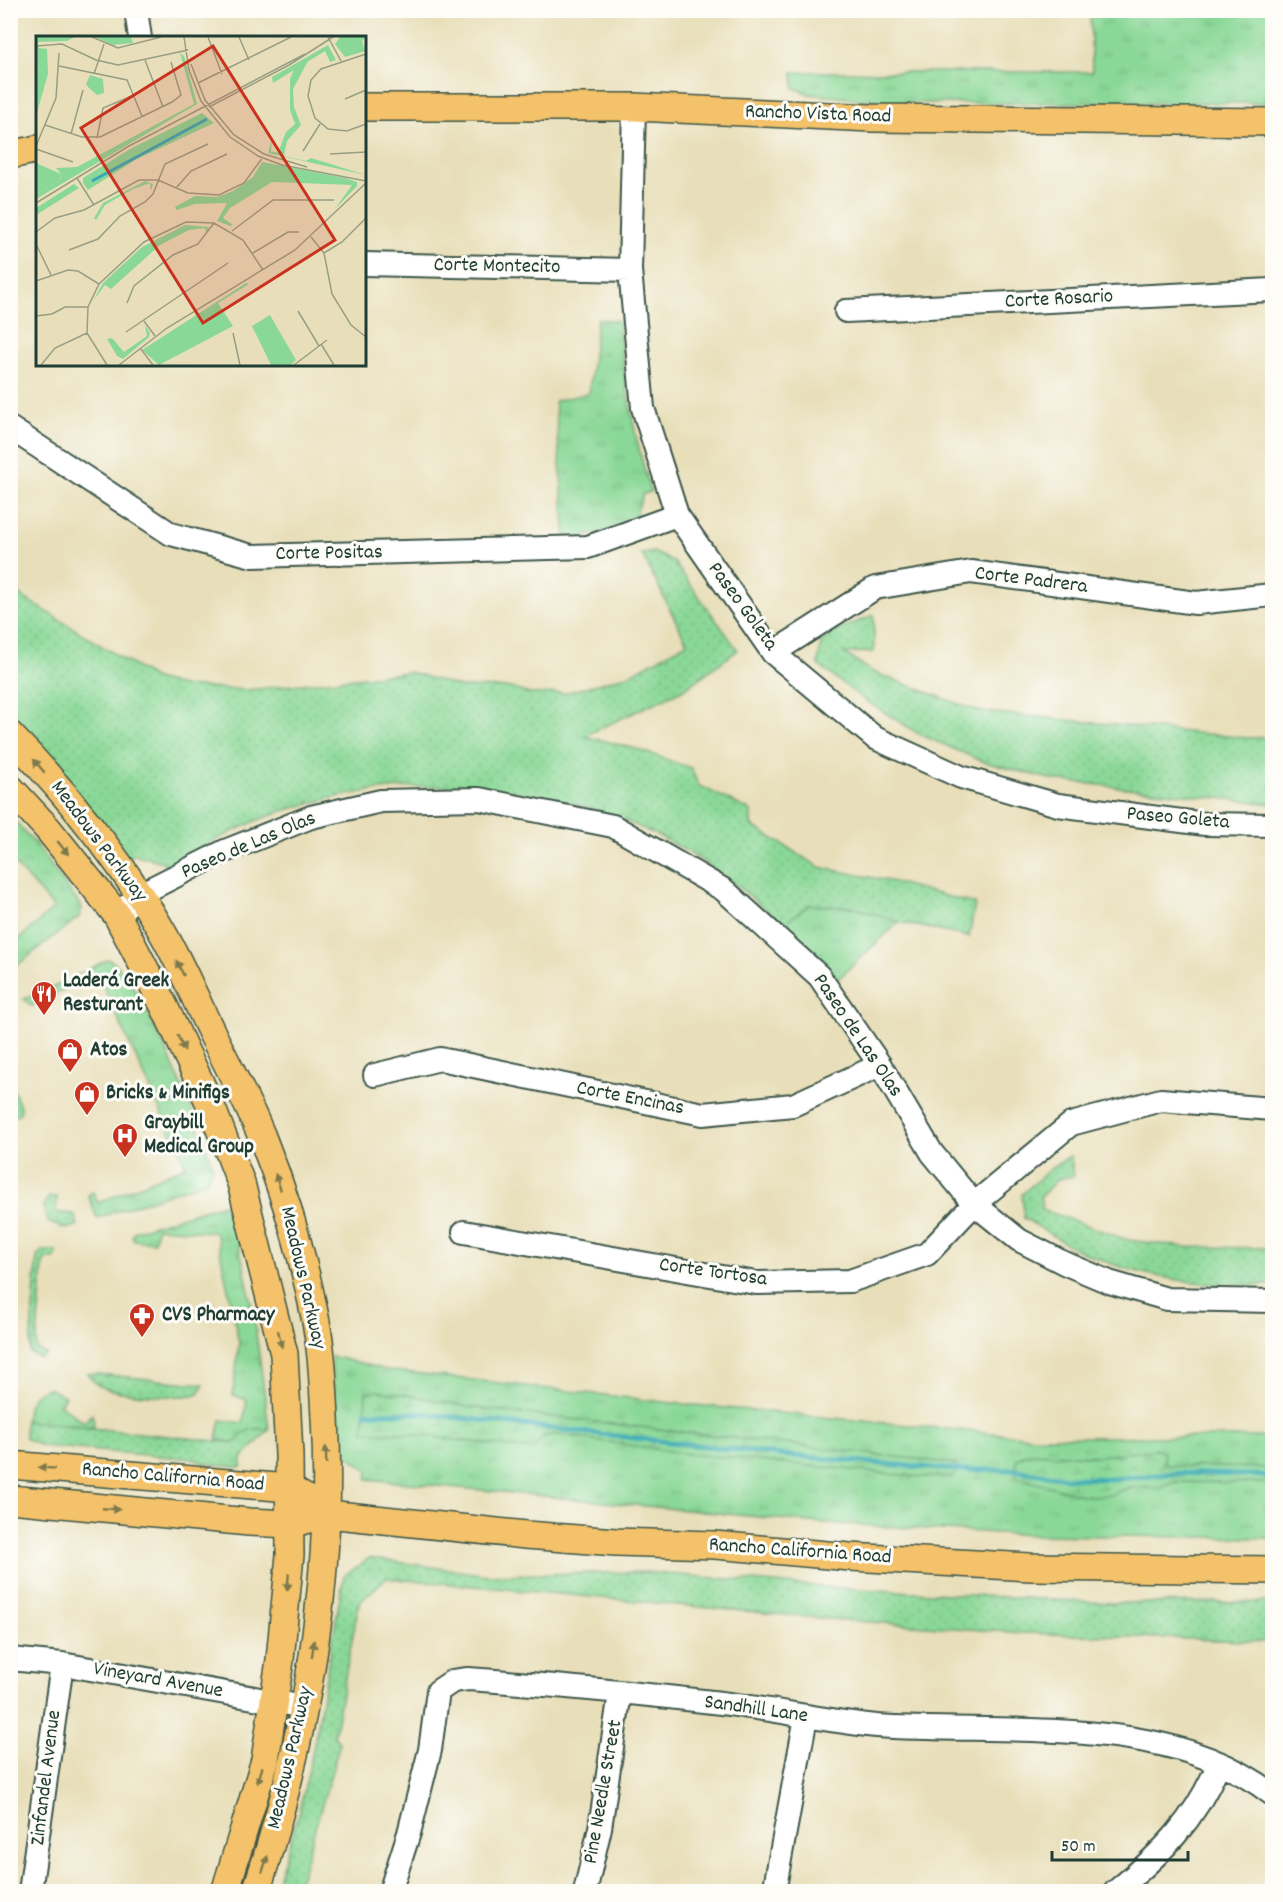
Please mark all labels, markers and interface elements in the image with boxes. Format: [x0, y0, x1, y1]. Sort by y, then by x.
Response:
inset map [36, 36, 366, 366]
street label: Rancho Vista Road [744, 97, 892, 133]
street label: Corte Montecito [433, 251, 561, 283]
street label: Corte Rosario [1004, 282, 1114, 318]
street label: Corte Positas [275, 538, 383, 570]
street label: Paseo Goleta [699, 556, 785, 659]
street label: Corte Padrera [973, 559, 1090, 603]
one-way arrow [33, 758, 46, 774]
street label: Meadows Parkway [42, 775, 154, 909]
street label: Paseo Goleta [1125, 800, 1232, 839]
street label: Paseo de Las Olas [177, 804, 321, 888]
one-way arrow [57, 840, 70, 856]
one-way arrow [175, 959, 185, 976]
place label: Laderá Greek Resturant [63, 967, 169, 1021]
street label: Paseo de Las Olas [804, 968, 910, 1104]
restaurant icon: Laderá Greek Resturant [29, 979, 59, 1017]
one-way arrow [176, 1034, 186, 1052]
shop icon: Atos [55, 1036, 85, 1074]
place label: Atos [90, 1036, 128, 1066]
street label: Corte Encinas [574, 1074, 686, 1124]
shop icon: Bricks & Minifigs [72, 1079, 102, 1117]
place label: Bricks & Minifigs [106, 1079, 230, 1109]
place label: Graybill Medical Group [144, 1109, 254, 1163]
hospital icon: Graybill Medical Group [110, 1121, 140, 1159]
one-way arrow [273, 1173, 283, 1191]
street label: Meadows Parkway [271, 1204, 333, 1353]
street label: Corte Tortosa [657, 1251, 770, 1296]
pharmacy icon: CVS Pharmacy [127, 1301, 157, 1339]
place label: CVS Pharmacy [162, 1301, 276, 1331]
one-way arrow [276, 1330, 286, 1348]
one-way arrow [322, 1446, 331, 1465]
street label: Rancho California Road [81, 1455, 265, 1501]
one-way arrow [38, 1463, 57, 1473]
one-way arrow [101, 1504, 120, 1514]
street label: Rancho California Road [708, 1531, 892, 1573]
one-way arrow [283, 1573, 293, 1592]
one-way arrow [308, 1639, 317, 1658]
street label: Vineyard Avenue [91, 1655, 225, 1707]
street label: Meadows Parkway [260, 1683, 322, 1832]
street label: Sandhill Lane [702, 1688, 810, 1732]
street label: Zinfandel Avenue [24, 1709, 70, 1847]
street label: Pine Needle Street [577, 1717, 631, 1866]
one-way arrow [255, 1766, 264, 1784]
scale bar [1052, 1824, 1188, 1862]
text: 50 m [1061, 1835, 1096, 1860]
one-way arrow [260, 1855, 270, 1873]

